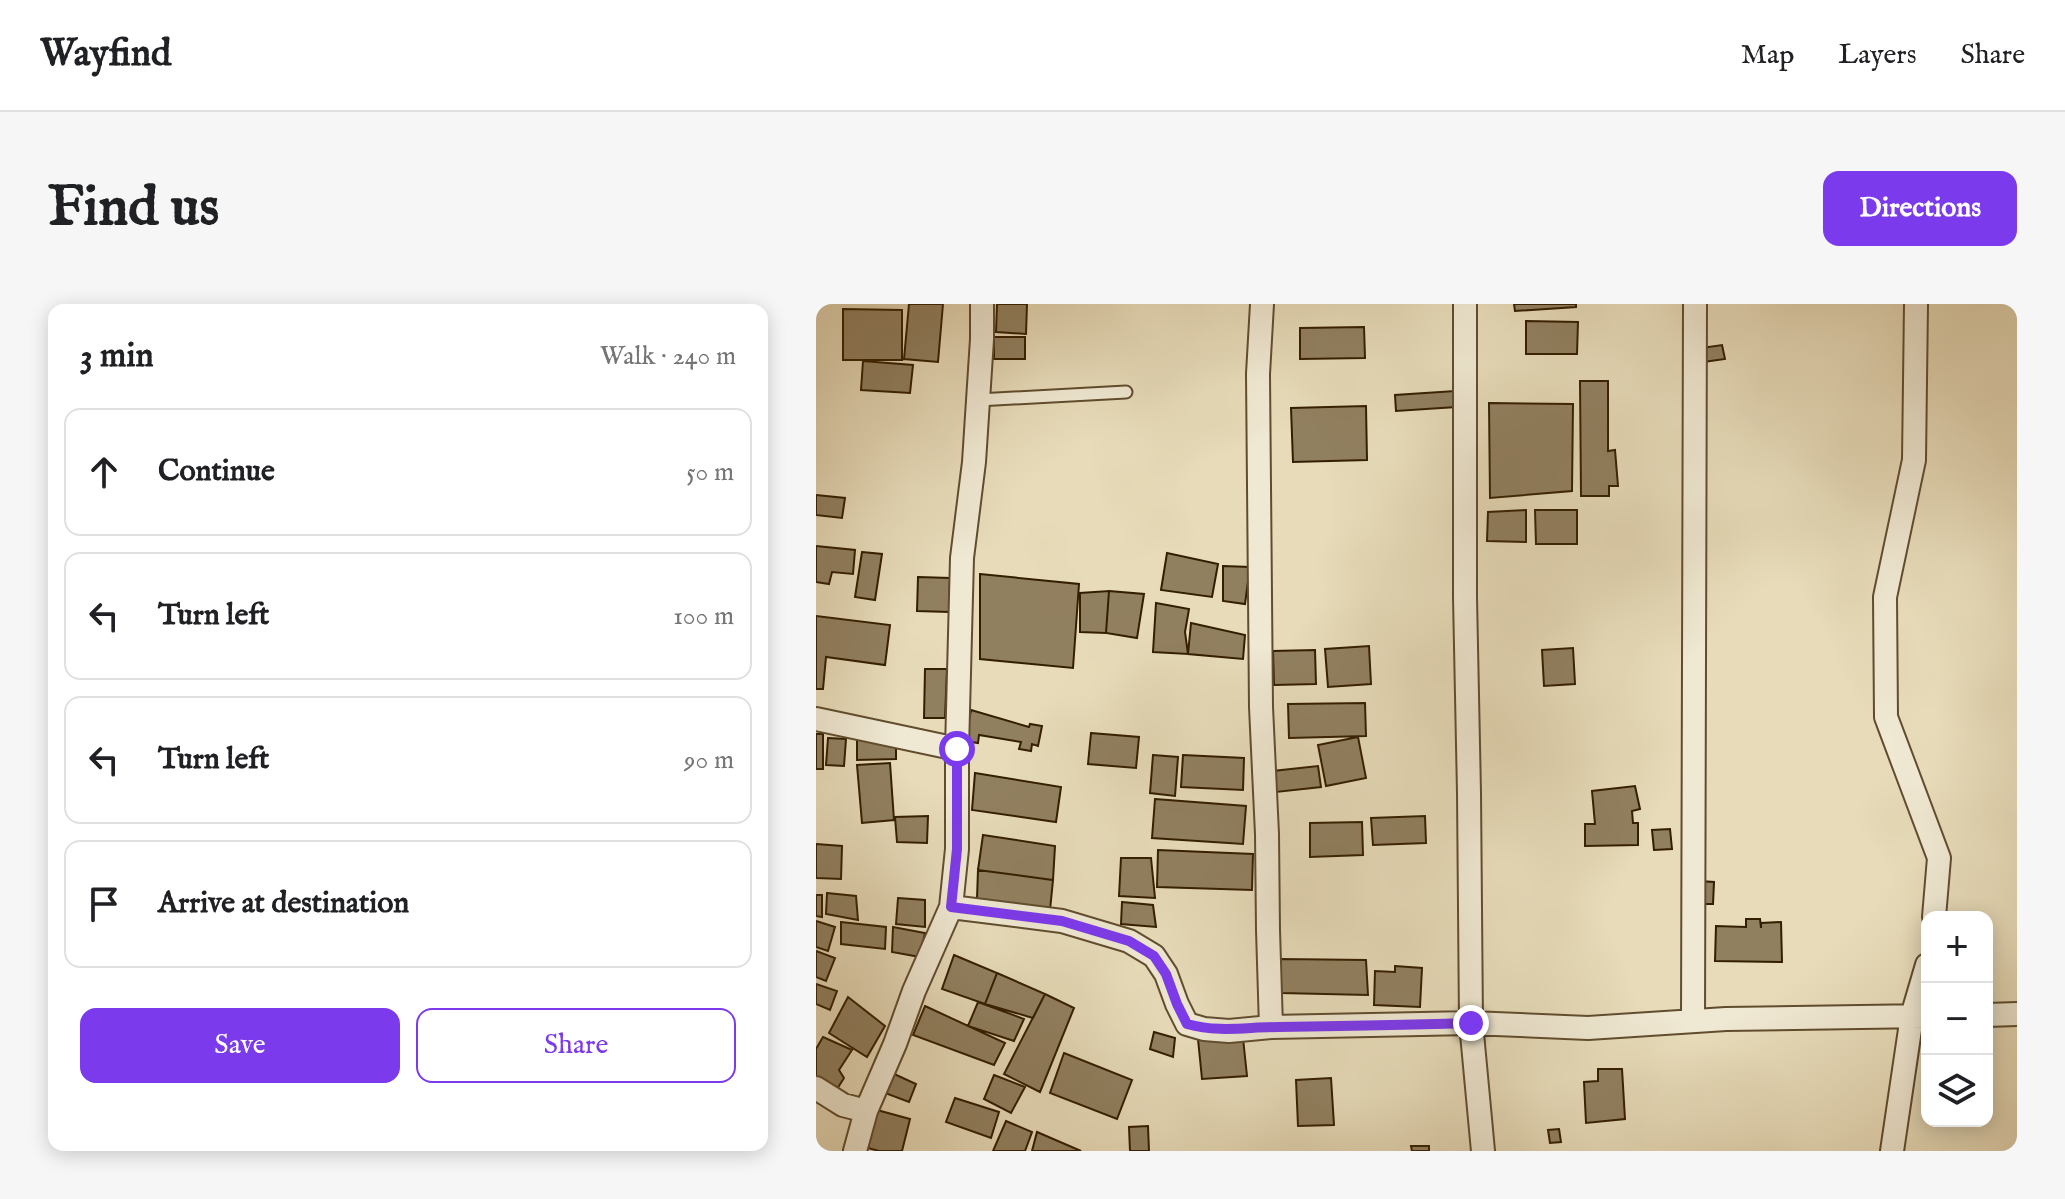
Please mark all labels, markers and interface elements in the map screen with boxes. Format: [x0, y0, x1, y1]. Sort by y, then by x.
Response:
text: Wayfind [40, 31, 171, 79]
text: Map [1741, 38, 1794, 73]
text: Layers [1838, 38, 1917, 73]
text: Share [1961, 38, 2025, 73]
button: Directions [1823, 171, 2017, 246]
text: Find us [48, 173, 219, 244]
text: 3 min [80, 335, 154, 378]
text: Walk · 240 m [600, 340, 736, 373]
icon: ahead [82, 450, 126, 494]
text: Continue [158, 453, 275, 491]
text: 50 m [686, 456, 734, 489]
icon: left [82, 594, 126, 638]
text: Turn left [158, 597, 269, 635]
text: 100 m [673, 600, 734, 633]
route start [939, 731, 975, 767]
icon: left [82, 738, 126, 782]
text: Turn left [158, 741, 269, 779]
text: 90 m [684, 744, 734, 777]
icon: arrive [82, 882, 126, 926]
text: Arrive at destination [158, 885, 409, 923]
map controls [1921, 911, 1993, 1127]
button: + [1921, 911, 1993, 983]
button: − [1921, 983, 1993, 1055]
route end [1453, 1005, 1489, 1041]
button: Save [80, 1008, 400, 1083]
button: Share [416, 1008, 736, 1083]
button: layers [1921, 1055, 1993, 1127]

